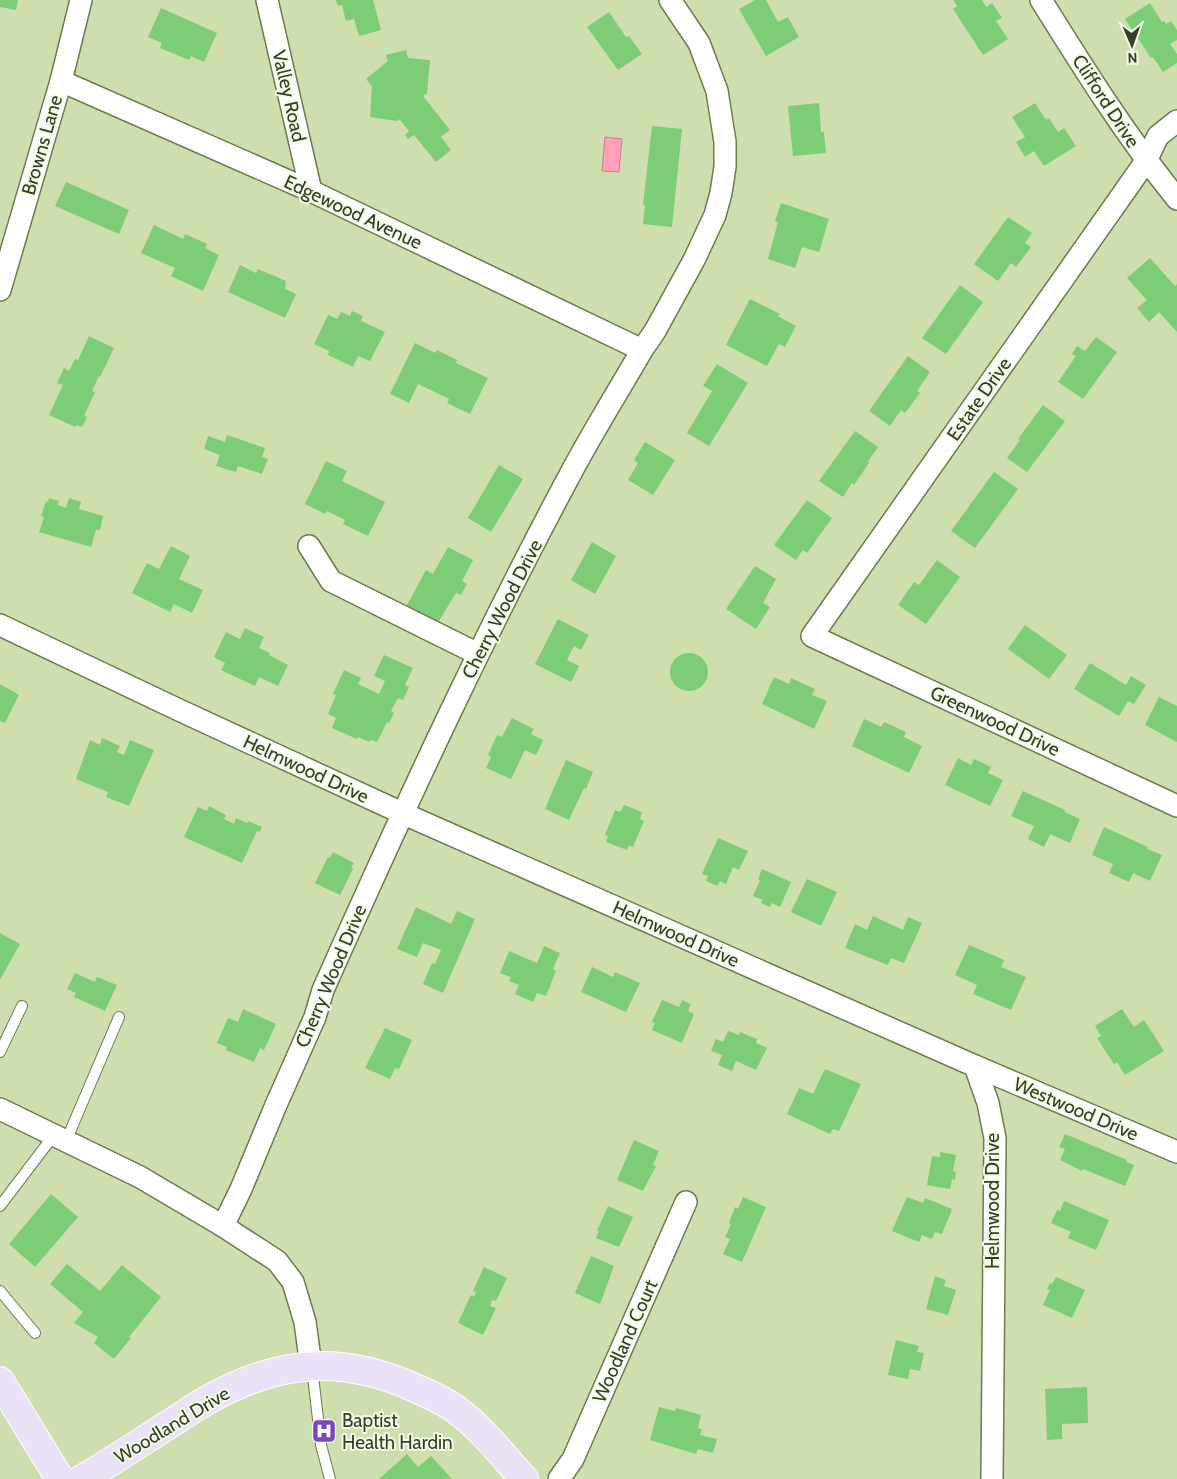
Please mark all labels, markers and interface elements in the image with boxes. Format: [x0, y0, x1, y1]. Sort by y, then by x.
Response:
north arrow [1107, 20, 1157, 70]
street label: Valley Road [267, 48, 311, 144]
text: N [1127, 49, 1138, 67]
street label: Clifford Drive [1067, 50, 1145, 152]
street label: Browns Lane [17, 92, 67, 198]
street label: Edgewood Avenue [280, 170, 426, 254]
street label: Estate Drive [942, 353, 1016, 445]
street label: Cherry Wood Drive [457, 535, 547, 682]
street label: Greenwood Drive [927, 681, 1064, 761]
street label: Helmwood Drive [240, 730, 373, 808]
street label: Helmwood Drive [609, 896, 743, 972]
street label: Cherry Wood Drive [290, 901, 372, 1051]
street label: Westwood Drive [1010, 1072, 1142, 1146]
street label: Helmwood Drive [981, 1133, 1004, 1269]
street label: Woodland Court [588, 1275, 663, 1406]
street label: Woodland Drive [110, 1381, 234, 1468]
place label: Baptist Health Hardin [342, 1409, 453, 1454]
hospital icon: Baptist Health Hardin [311, 1418, 337, 1444]

